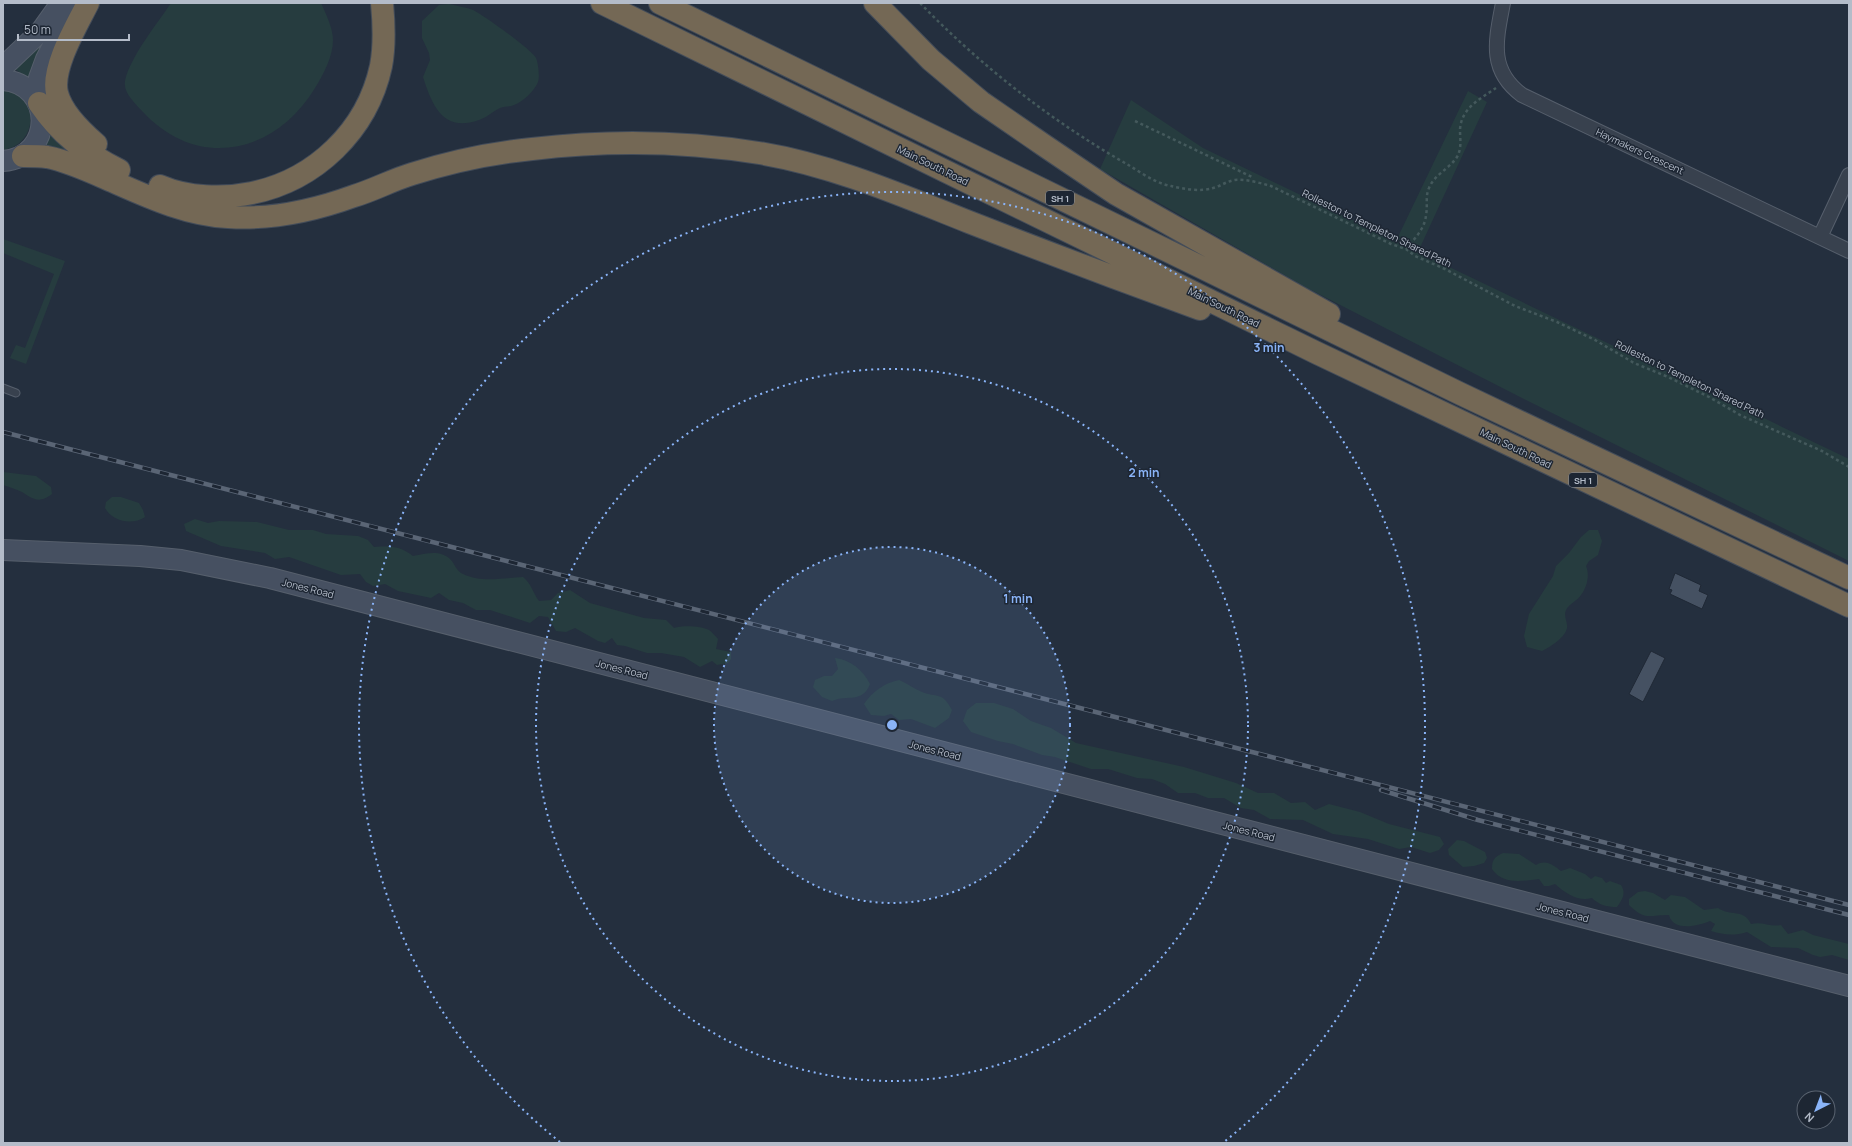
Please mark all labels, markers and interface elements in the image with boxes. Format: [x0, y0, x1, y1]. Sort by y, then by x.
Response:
scale bar [18, 16, 129, 42]
text: 50 m [24, 21, 51, 38]
street label: Haymakers Crescent [1594, 124, 1686, 178]
street label: Main South Road [895, 142, 971, 188]
street label: Rolleston to Templeton Shared Path [1300, 186, 1454, 270]
road number: SH 1 [1046, 191, 1074, 205]
street label: Main South Road [1186, 284, 1262, 330]
street label: Rolleston to Templeton Shared Path [1613, 337, 1767, 421]
text: 3 min [1253, 339, 1285, 356]
street label: Main South Road [1478, 425, 1554, 471]
text: 2 min [1128, 464, 1160, 481]
road number: SH 1 [1569, 473, 1597, 487]
street label: Jones Road [280, 575, 336, 601]
text: 1 min [1003, 590, 1033, 607]
street label: Jones Road [594, 656, 650, 682]
centre of rings [885, 718, 899, 732]
street label: Jones Road [907, 737, 963, 763]
street label: Jones Road [1221, 818, 1277, 844]
street label: Jones Road [1535, 899, 1591, 925]
north arrow [1796, 1090, 1836, 1130]
text: N [1801, 1110, 1817, 1126]

